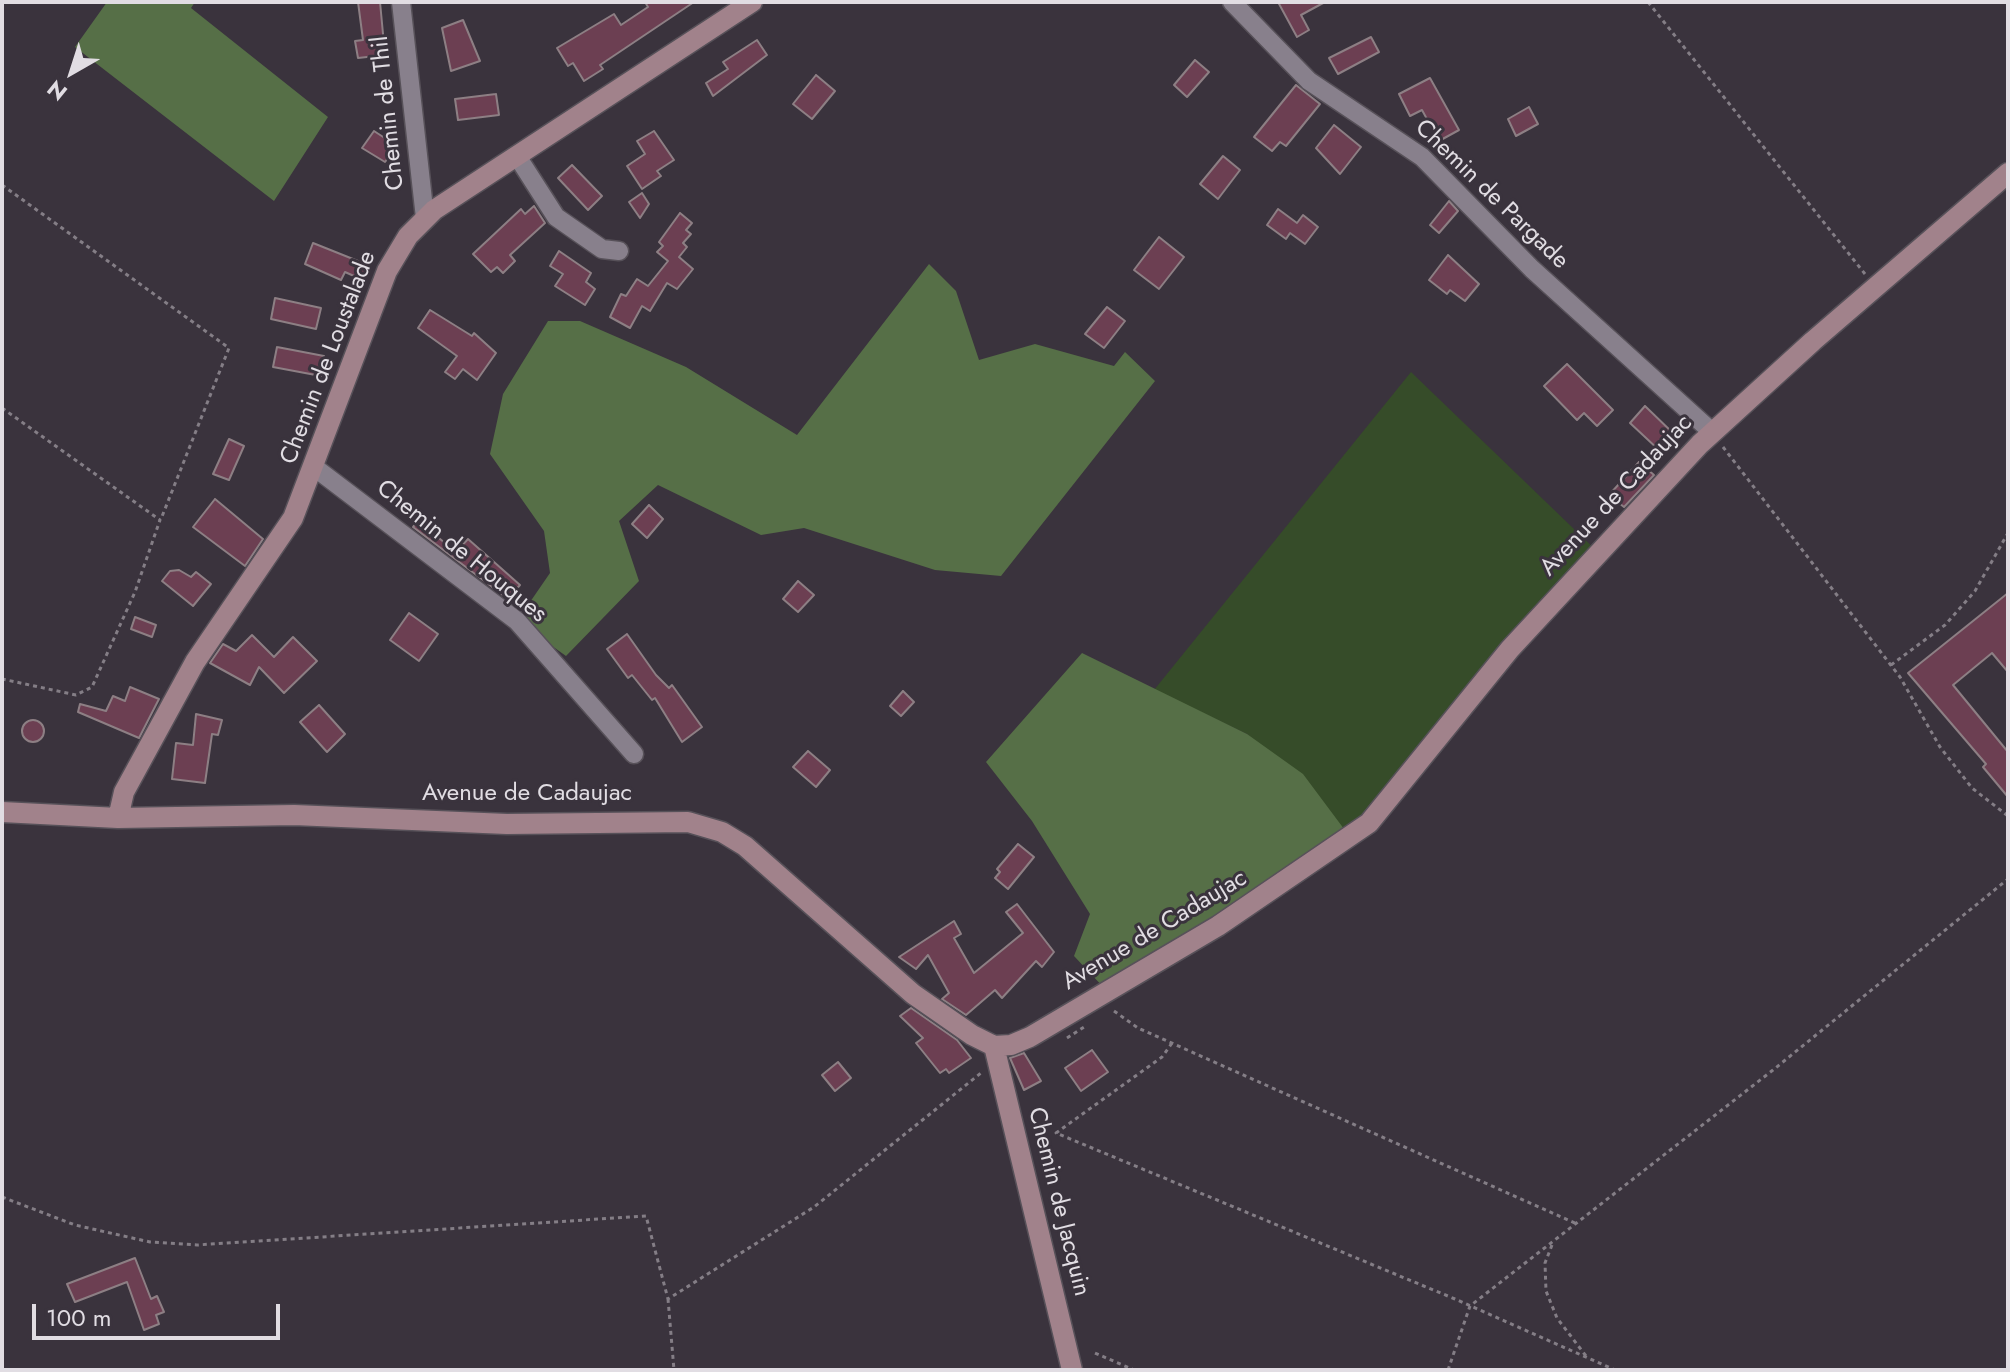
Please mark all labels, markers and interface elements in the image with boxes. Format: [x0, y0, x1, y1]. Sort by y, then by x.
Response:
north arrow [32, 32, 112, 112]
street label: Chemin de Thil [367, 34, 411, 192]
text: N [40, 73, 74, 109]
street label: Chemin de Pargade [1408, 114, 1574, 276]
street label: Chemin de Loustalade [275, 247, 383, 469]
street label: Avenue de Cadaujac [1535, 409, 1699, 583]
street label: Chemin de Houques [370, 475, 552, 629]
street label: Avenue de Cadaujac [422, 780, 632, 808]
street label: Avenue de Cadaujac [1058, 865, 1252, 997]
street label: Chemin de Jacquin [1021, 1105, 1095, 1299]
scale bar [36, 1288, 284, 1338]
text: 100 m [46, 1300, 112, 1335]

